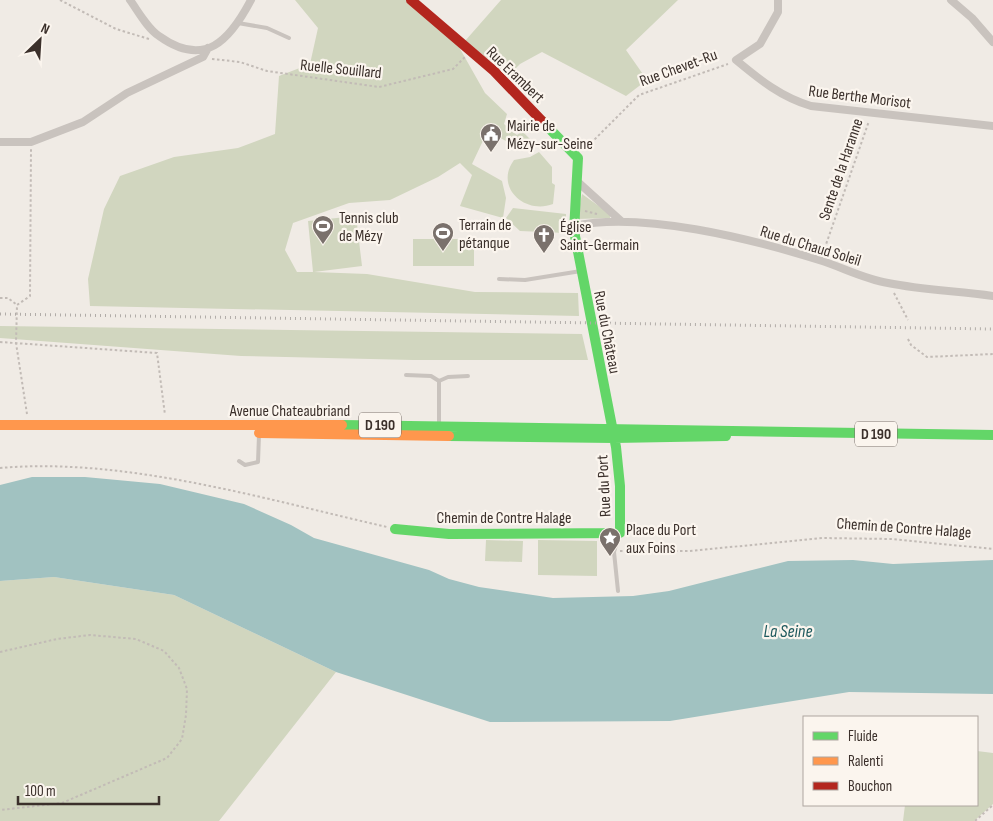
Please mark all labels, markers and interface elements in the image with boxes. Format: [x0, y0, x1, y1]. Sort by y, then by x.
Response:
north arrow [15, 15, 65, 65]
text: N [38, 19, 52, 38]
street label: Rue Erambert [482, 43, 548, 107]
street label: Rue Chevet-Ru [637, 46, 720, 91]
street label: Ruelle Souillard [299, 56, 382, 83]
street label: Rue Berthe Morisot [808, 82, 912, 113]
street label: Sente de la Haranne [815, 116, 868, 223]
place label: Mairie de Mézy-sur-Seine [507, 117, 593, 154]
public building icon: Mairie de Mézy-sur-Seine [479, 122, 503, 153]
place label: Tennis club de Mézy [339, 209, 399, 246]
sports icon: Tennis club de Mézy [311, 214, 335, 245]
place label: Terrain de pétanque [459, 216, 511, 253]
place label: Église Saint-Germain [560, 218, 639, 255]
sports icon: Terrain de pétanque [431, 221, 455, 252]
street label: Rue du Chaud Soleil [758, 222, 863, 271]
church icon: Église Saint-Germain [532, 223, 556, 254]
street label: Rue du Château [589, 289, 624, 375]
street label: Avenue Chateaubriand [229, 402, 350, 421]
road number: D 190 [359, 412, 401, 438]
road number: D 190 [855, 422, 897, 446]
street label: Rue du Port [593, 454, 616, 517]
street label: Chemin de Contre Halage [437, 509, 571, 528]
street label: Chemin de Contre Halage [836, 514, 972, 543]
place label: Place du Port aux Foins [626, 521, 696, 558]
place icon: Place du Port aux Foins [598, 526, 622, 557]
water label: La Seine [764, 621, 812, 642]
legend [803, 716, 978, 806]
text: Fluide [848, 727, 878, 746]
text: Ralenti [848, 752, 883, 771]
scale bar [18, 774, 159, 806]
text: Bouchon [848, 777, 892, 796]
text: 100 m [25, 782, 56, 801]

